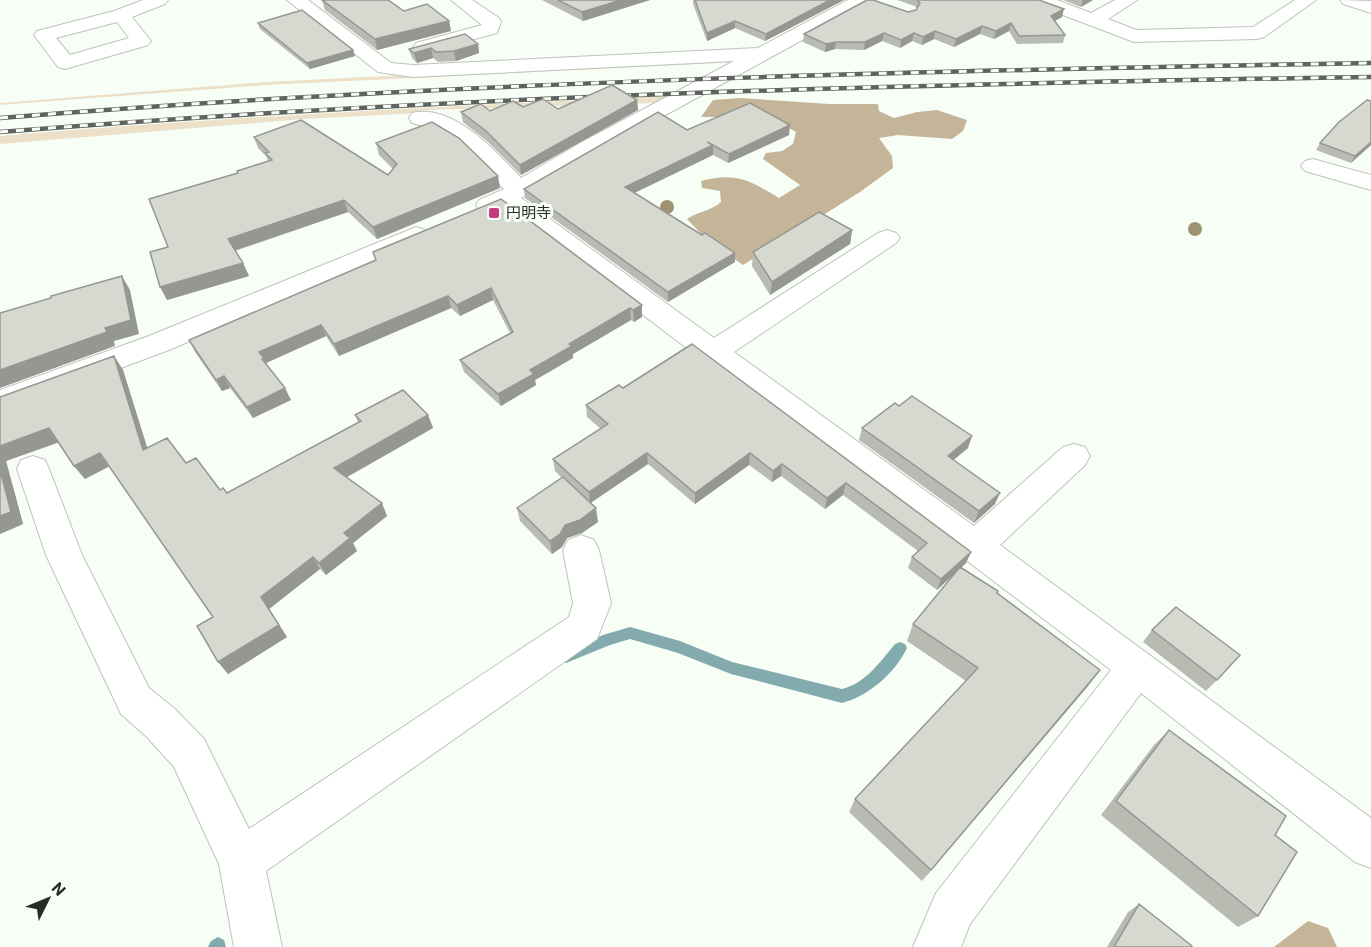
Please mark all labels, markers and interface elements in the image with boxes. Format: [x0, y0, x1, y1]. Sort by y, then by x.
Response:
place label: 円明寺 [506, 204, 551, 222]
marker: 円明寺 [487, 206, 501, 220]
north arrow [18, 869, 78, 929]
text: N [48, 879, 69, 900]

